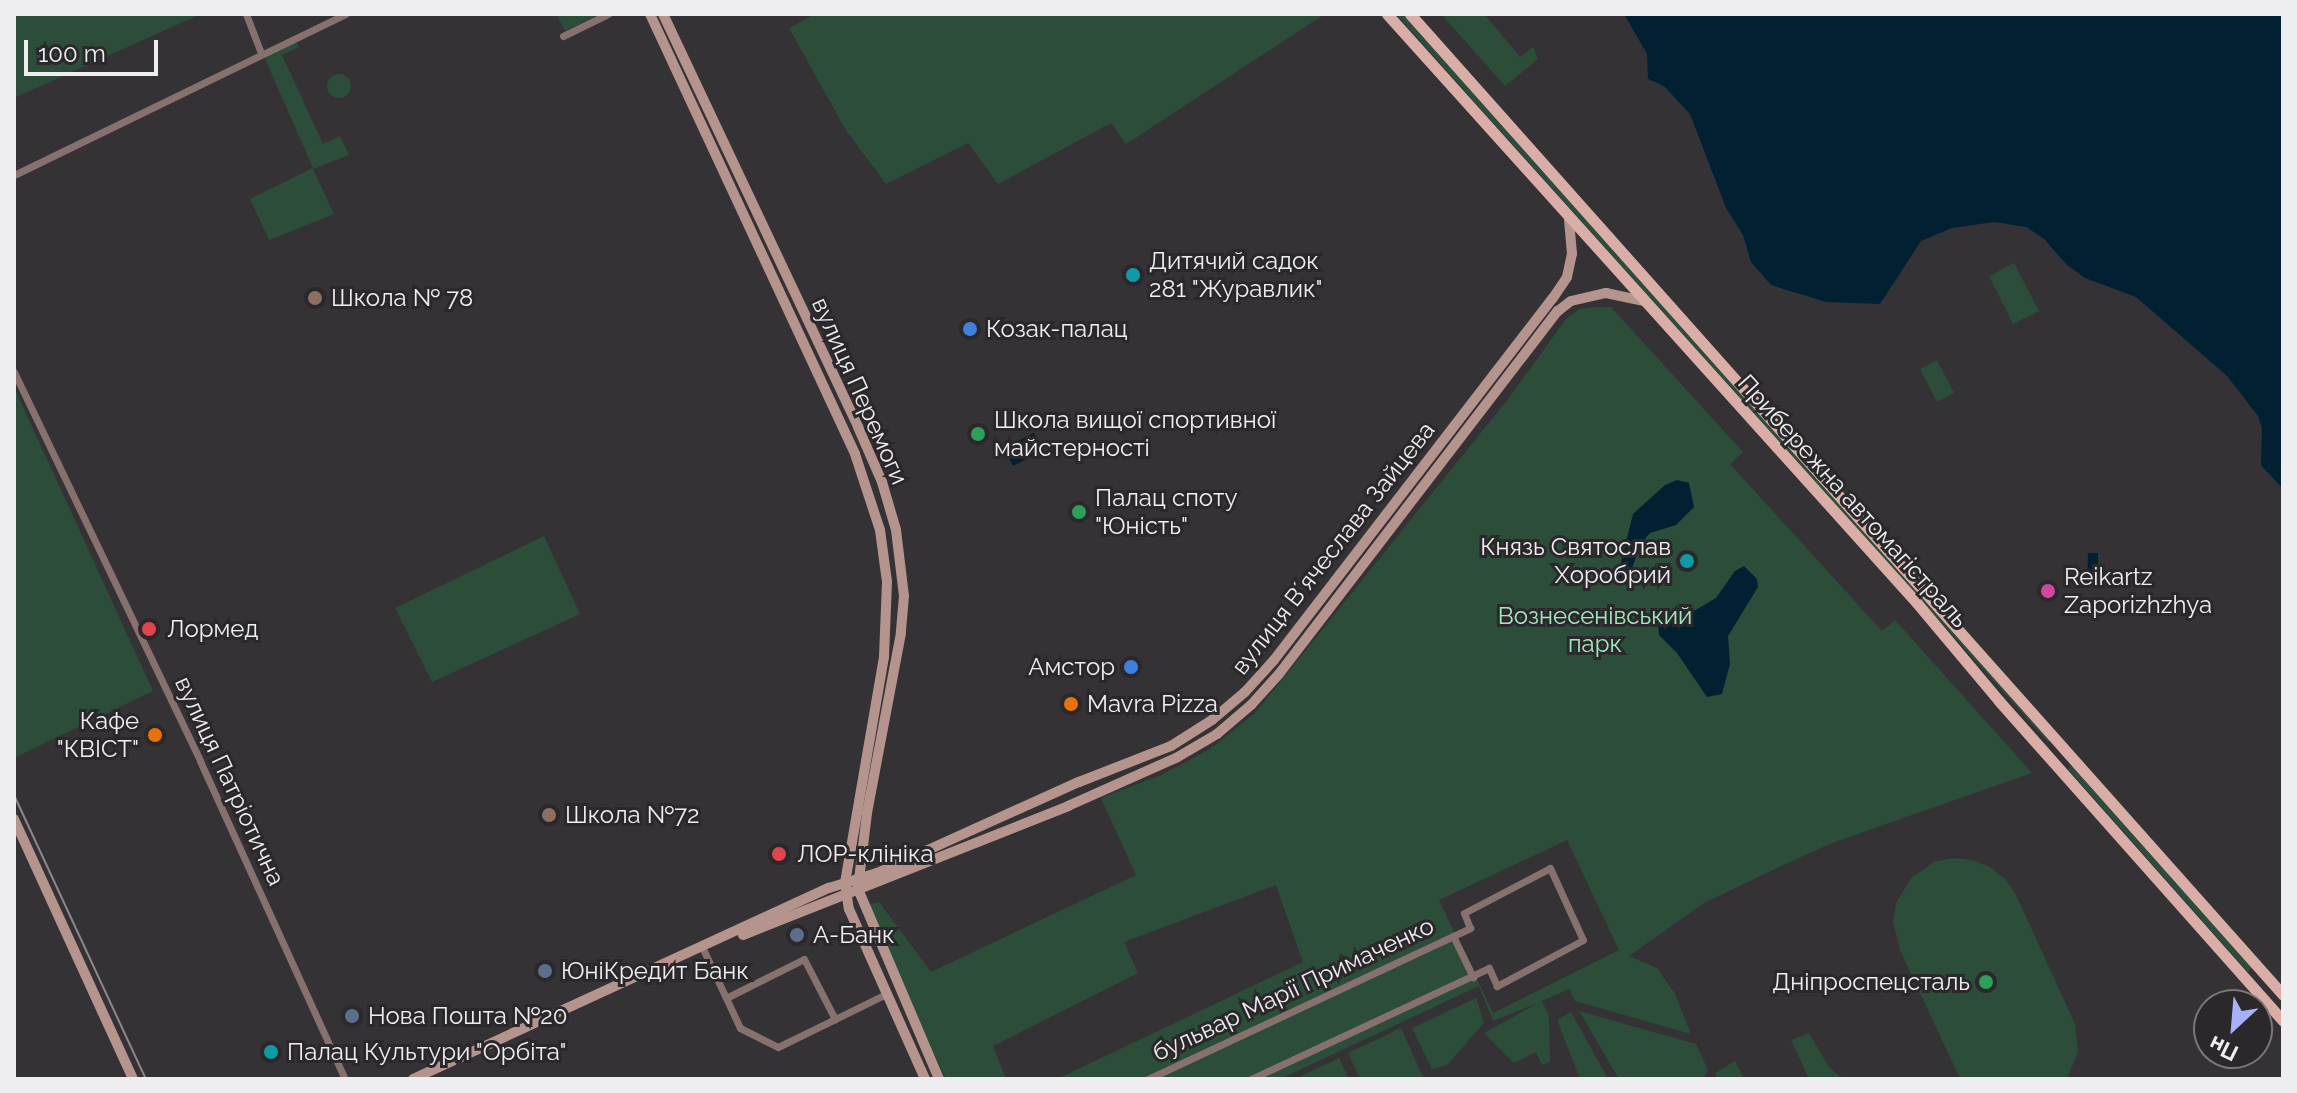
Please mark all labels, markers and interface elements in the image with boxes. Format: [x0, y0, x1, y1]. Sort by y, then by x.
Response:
scale bar [28, 24, 162, 74]
text: 100 m [38, 39, 106, 68]
place label: Дитячий садок 281 "Журавлик" [1149, 247, 1323, 303]
marker: Дитячий садок 281 "Журавлик" [1124, 266, 1142, 284]
place label: Школа № 78 [331, 284, 473, 312]
marker: Школа № 78 [306, 289, 324, 307]
street label: вулиця Перемоги [806, 293, 914, 489]
place label: Козак-палац [986, 315, 1128, 343]
marker: Козак-палац [961, 320, 979, 338]
street label: Прибережна автомагістраль [1732, 369, 1974, 633]
place label: Школа вищої спортивної майстерності [994, 406, 1276, 462]
street label: вулиця Вʼячеслава Зайцева [1225, 416, 1441, 680]
marker: Школа вищої спортивної майстерності [969, 425, 987, 443]
place label: Палац споту "Юність" [1095, 484, 1238, 540]
marker: Палац споту "Юність" [1070, 503, 1088, 521]
place label: Князь Святослав Хоробрий [1480, 533, 1671, 589]
marker: Князь Святослав Хоробрий [1678, 552, 1696, 570]
place label: Reikartz Zaporizhzhya [2064, 563, 2212, 619]
marker: Reikartz Zaporizhzhya [2039, 582, 2057, 600]
park label: Вознесенівський парк [1498, 602, 1692, 658]
place label: Лормед [167, 615, 258, 643]
marker: Лормед [138, 618, 160, 640]
place label: Амстор [1028, 653, 1115, 681]
marker: Амстор [1122, 658, 1140, 676]
street label: вулиця Патріотична [169, 672, 291, 890]
place label: Mavra Pizza [1087, 690, 1218, 718]
marker: Mavra Pizza [1062, 695, 1080, 713]
place label: Кафе "КВІСТ" [57, 707, 139, 763]
marker: Кафе "КВІСТ" [146, 726, 164, 744]
place label: Школа №72 [565, 801, 699, 829]
marker: Школа №72 [540, 806, 558, 824]
place label: ЛОР-клініка [797, 840, 933, 868]
marker: ЛОР-клініка [768, 843, 790, 865]
street label: бульвар Марії Примаченко [1148, 911, 1438, 1067]
place label: А-Банк [813, 921, 894, 949]
marker: А-Банк [788, 926, 806, 944]
place label: ЮніКредит Банк [561, 957, 749, 985]
marker: ЮніКредит Банк [536, 962, 554, 980]
place label: Дніпроспецсталь [1772, 968, 1970, 996]
marker: Дніпроспецсталь [1977, 973, 1995, 991]
north arrow [2193, 989, 2273, 1069]
place label: Нова Пошта №20 [368, 1002, 568, 1030]
marker: Нова Пошта №20 [343, 1007, 361, 1025]
text: Пн [2205, 1031, 2242, 1067]
place label: Палац Культури "Орбіта" [287, 1038, 567, 1066]
marker: Палац Культури "Орбіта" [262, 1043, 280, 1061]

